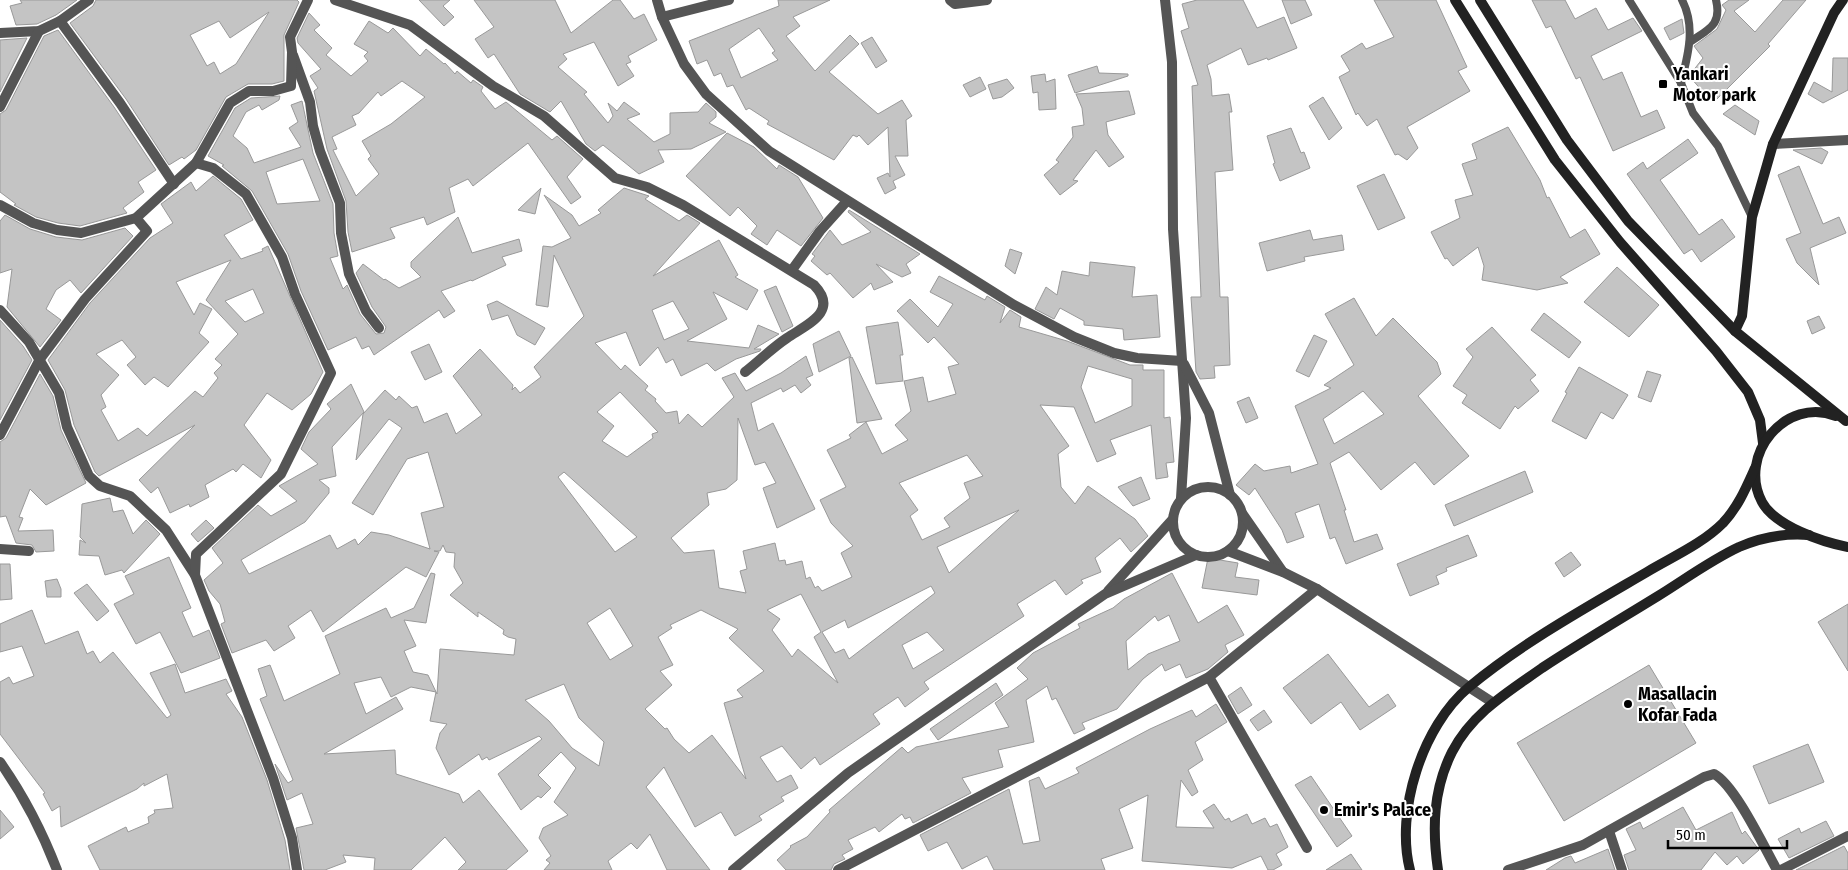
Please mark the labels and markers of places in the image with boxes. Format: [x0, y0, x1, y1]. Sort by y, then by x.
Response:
place label: Yankari Motor park [1672, 63, 1757, 106]
marker: Yankari Motor park [1657, 78, 1669, 90]
place label: Masallacin Kofar Fada [1638, 683, 1717, 726]
marker: Masallacin Kofar Fada [1622, 698, 1634, 710]
place label: Emir's Palace [1334, 799, 1431, 821]
marker: Emir's Palace [1318, 804, 1330, 816]

